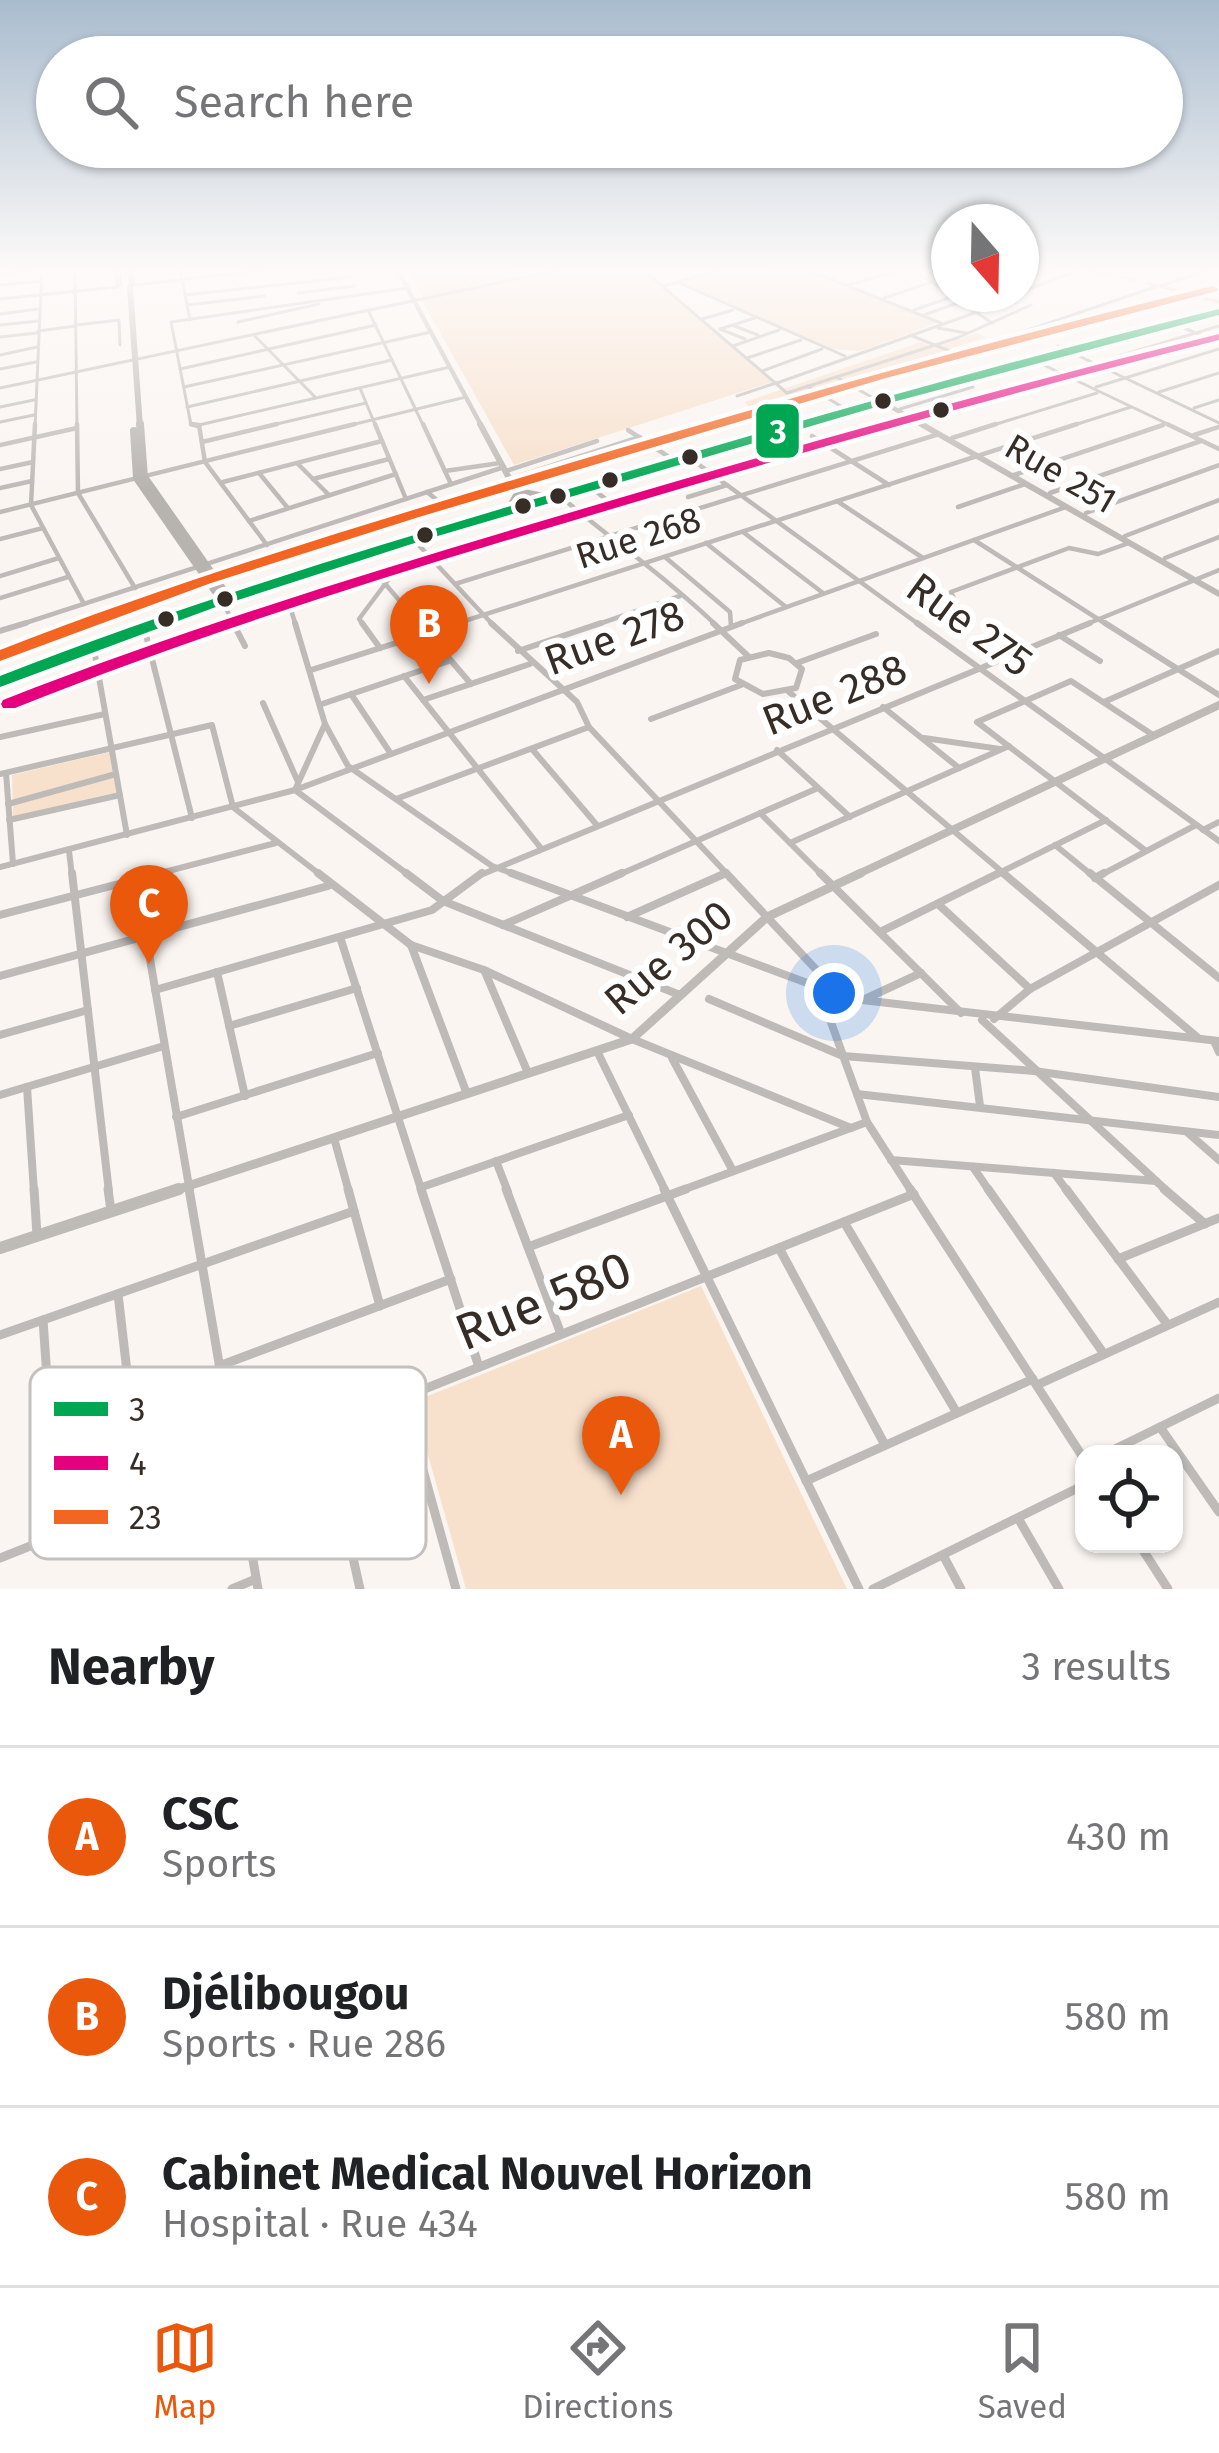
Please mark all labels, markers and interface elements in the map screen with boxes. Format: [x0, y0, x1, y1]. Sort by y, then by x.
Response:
search box [36, 36, 1183, 168]
icon: search [78, 69, 144, 135]
text: Search here [174, 75, 414, 129]
north arrow [931, 204, 1039, 312]
unlabelled marker [872, 390, 894, 412]
unlabelled marker [930, 399, 952, 421]
line badge: 3 [754, 402, 801, 460]
text: 3 [768, 412, 787, 452]
street label: Rue 251 [997, 424, 1124, 523]
unlabelled marker [679, 446, 701, 468]
unlabelled marker [599, 469, 621, 491]
unlabelled marker [547, 485, 569, 507]
unlabelled marker [512, 495, 534, 517]
street label: Rue 268 [570, 497, 706, 579]
unlabelled marker [414, 524, 436, 546]
street label: Rue 275 [897, 562, 1042, 687]
pin: B [390, 585, 468, 684]
unlabelled marker [214, 588, 236, 610]
street label: Rue 278 [538, 590, 691, 686]
unlabelled marker [155, 608, 177, 630]
street label: Rue 288 [755, 643, 914, 746]
pin: C [110, 865, 188, 964]
street label: Rue 300 [594, 890, 743, 1026]
your location [804, 963, 864, 1023]
street label: Rue 580 [446, 1238, 640, 1364]
legend [30, 1367, 426, 1559]
text: 3 [129, 1390, 145, 1430]
pin: A [582, 1396, 660, 1495]
text: 4 [129, 1444, 147, 1484]
map controls [1075, 1445, 1183, 1553]
button: locate [1075, 1445, 1183, 1553]
text: 23 [129, 1498, 162, 1538]
text: Nearby [48, 1636, 214, 1698]
text: 3 results [1021, 1644, 1171, 1690]
text: CSC [162, 1787, 239, 1841]
text: A [75, 1814, 99, 1860]
text: 430 m [1066, 1814, 1171, 1860]
text: Sports [162, 1841, 277, 1887]
text: Djélibougou [162, 1967, 410, 2021]
text: B [75, 1994, 99, 2040]
text: 580 m [1064, 1994, 1171, 2040]
text: Sports · Rue 286 [162, 2021, 446, 2067]
text: Cabinet Medical Nouvel Horizon [162, 2147, 813, 2201]
text: C [76, 2174, 98, 2220]
text: 580 m [1064, 2174, 1171, 2220]
text: Hospital · Rue 434 [162, 2201, 478, 2247]
tab: Map [152, 2315, 218, 2427]
tab: Directions [522, 2315, 674, 2427]
tab: Saved [978, 2315, 1067, 2427]

